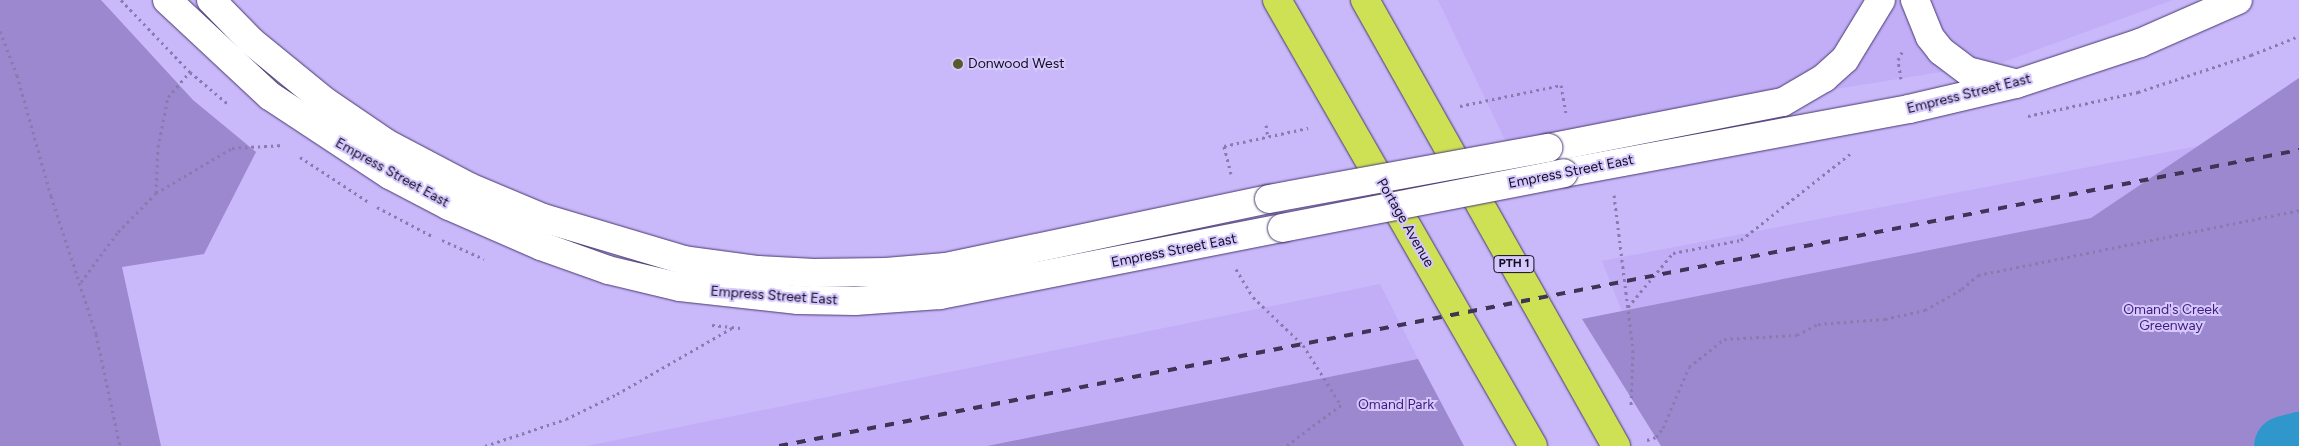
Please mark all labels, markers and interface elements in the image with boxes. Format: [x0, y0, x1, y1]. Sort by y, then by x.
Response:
place label: Donwood West [968, 56, 1065, 72]
marker: Donwood West [952, 58, 964, 70]
street label: Empress Street East [1905, 70, 2033, 118]
street label: Empress Street East [332, 135, 452, 211]
street label: Empress Street East [1507, 152, 1635, 192]
street label: Portage Avenue [1373, 176, 1437, 270]
street label: Empress Street East [1110, 231, 1238, 271]
road number: PTH 1 [1493, 254, 1535, 274]
street label: Empress Street East [710, 283, 838, 309]
park label: Omand's Creek Greenway [2123, 302, 2219, 334]
park label: Omand Park [1358, 397, 1434, 413]

